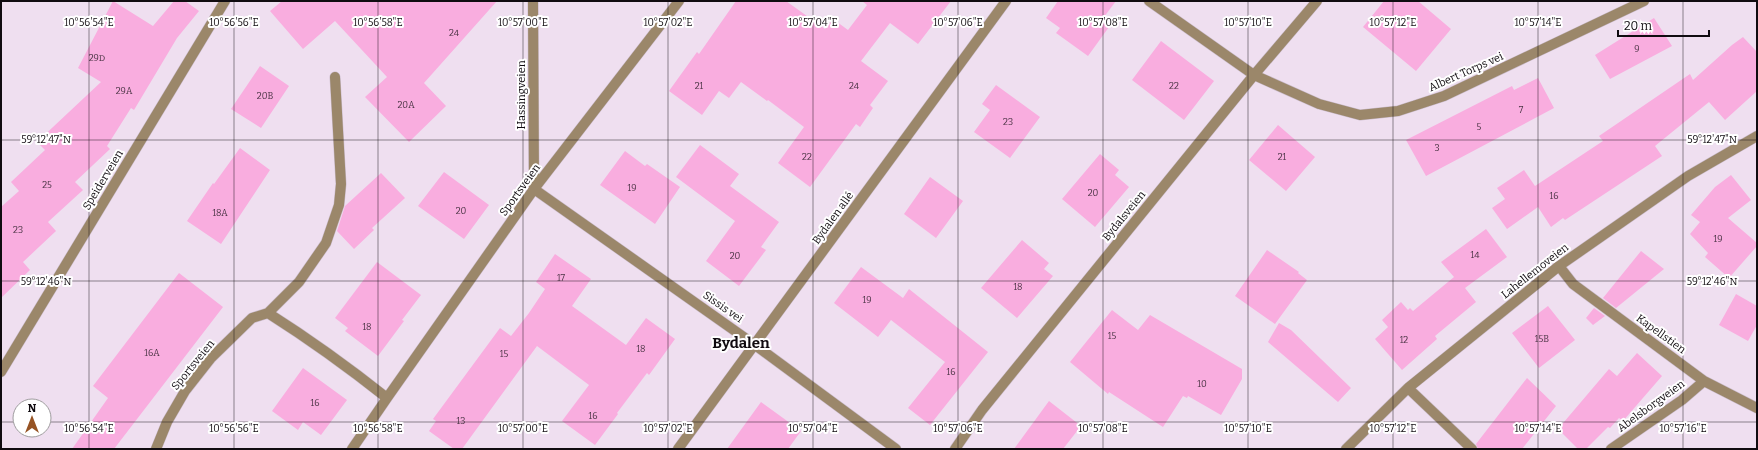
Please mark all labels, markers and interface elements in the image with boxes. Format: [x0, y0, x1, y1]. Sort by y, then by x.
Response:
scale bar [1618, 12, 1709, 38]
text: 10°56'54"E [64, 17, 114, 29]
text: 10°56'56"E [209, 17, 259, 29]
text: 10°56'58"E [353, 17, 403, 29]
text: 10°57'00"E [498, 17, 548, 29]
text: 10°57'02"E [643, 17, 693, 29]
text: 10°57'04"E [788, 17, 838, 29]
text: 10°57'06"E [933, 17, 983, 29]
text: 10°57'08"E [1078, 17, 1128, 29]
text: 10°57'10"E [1224, 17, 1272, 29]
text: 10°57'12"E [1370, 17, 1416, 29]
text: 10°57'14"E [1514, 17, 1562, 29]
text: 20 m [1624, 19, 1653, 33]
house number: 24 [449, 28, 460, 38]
house number: 9 [1634, 44, 1640, 54]
street label: Albert Torps vei [1427, 49, 1506, 94]
house number: 29D [89, 53, 105, 63]
street label: Hassingveien [515, 60, 528, 130]
house number: 21 [695, 81, 704, 91]
house number: 24 [849, 81, 860, 91]
house number: 22 [1169, 81, 1179, 91]
house number: 29A [116, 86, 133, 96]
house number: 20B [257, 91, 273, 101]
house number: 20A [397, 100, 415, 110]
house number: 7 [1519, 105, 1524, 115]
house number: 23 [1003, 117, 1013, 127]
house number: 5 [1477, 122, 1482, 132]
text: 59°12'47"N [21, 134, 71, 146]
text: 59°12'47"N [1687, 134, 1737, 146]
house number: 3 [1434, 143, 1440, 153]
street label: Speiderveien [80, 148, 126, 212]
house number: 22 [802, 152, 812, 162]
house number: 21 [1278, 152, 1287, 162]
street label: Sportsveien [497, 162, 543, 218]
house number: 25 [42, 180, 52, 190]
house number: 19 [628, 183, 636, 193]
house number: 20 [1088, 188, 1099, 198]
street label: Bydalsveien [1100, 188, 1148, 244]
street label: Bydalen allé [810, 189, 856, 247]
house number: 16 [1550, 191, 1558, 201]
house number: 20 [456, 206, 467, 216]
house number: 18A [212, 208, 228, 218]
house number: 23 [13, 225, 23, 235]
house number: 19 [1714, 234, 1722, 244]
street label: Lahellemoveien [1499, 241, 1571, 301]
house number: 14 [1471, 250, 1480, 260]
house number: 20 [730, 251, 741, 261]
house number: 17 [557, 273, 566, 283]
text: 59°12'46"N [21, 276, 71, 288]
text: 59°12'46"N [1687, 276, 1737, 288]
house number: 18 [1013, 282, 1023, 292]
street label: Sissis vei [701, 289, 746, 326]
house number: 19 [863, 295, 871, 305]
street label: Kapellstien [1634, 312, 1688, 356]
house number: 18 [362, 322, 372, 332]
house number: 15 [1108, 331, 1116, 341]
district label: Bydalen [712, 334, 770, 352]
house number: 15B [1535, 334, 1549, 344]
house number: 12 [1400, 335, 1408, 345]
street label: Sportsveien [169, 337, 217, 393]
house number: 18 [636, 344, 646, 354]
house number: 16A [144, 348, 160, 358]
house number: 15 [500, 349, 508, 359]
house number: 16 [947, 367, 955, 377]
street label: Abelsborgveien [1615, 377, 1687, 435]
house number: 10 [1197, 379, 1207, 389]
north arrow [12, 398, 52, 438]
house number: 16 [311, 398, 319, 408]
text: N [28, 402, 37, 415]
house number: 16 [589, 411, 597, 421]
house number: 13 [457, 416, 465, 426]
text: 10°56'54"E [64, 423, 114, 435]
text: 10°56'56"E [209, 423, 259, 435]
text: 10°56'58"E [353, 423, 403, 435]
text: 10°57'00"E [498, 423, 548, 435]
text: 10°57'02"E [643, 423, 693, 435]
text: 10°57'04"E [788, 423, 838, 435]
text: 10°57'06"E [933, 423, 983, 435]
text: 10°57'08"E [1078, 423, 1128, 435]
text: 10°57'10"E [1224, 423, 1272, 435]
text: 10°57'12"E [1370, 423, 1416, 435]
text: 10°57'14"E [1514, 423, 1562, 435]
text: 10°57'16"E [1659, 423, 1707, 435]

